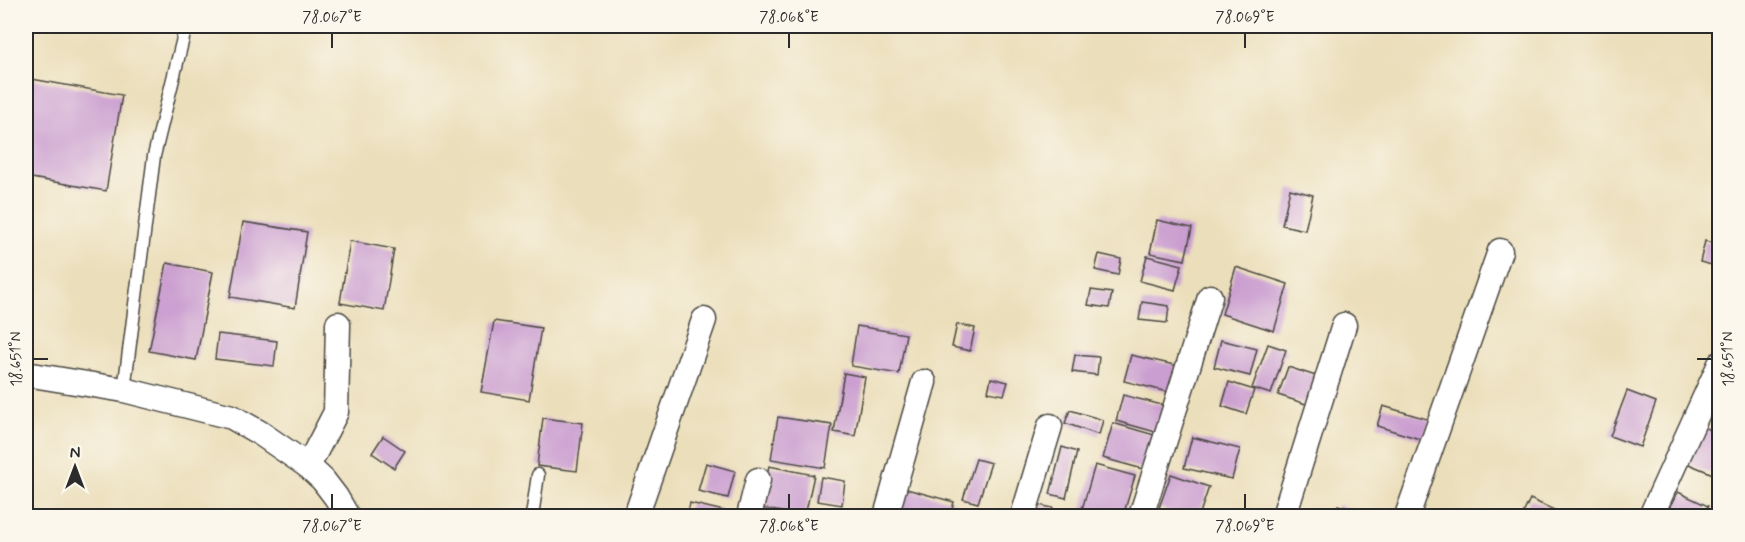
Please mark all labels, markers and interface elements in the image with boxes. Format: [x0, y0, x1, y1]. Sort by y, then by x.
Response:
text: 78.067°E [302, 8, 362, 28]
text: 78.068°E [759, 8, 819, 28]
text: 78.069°E [1215, 8, 1275, 28]
text: 18.651°N [7, 331, 27, 387]
text: 18.651°N [1719, 331, 1739, 387]
north arrow [45, 437, 105, 497]
text: N [70, 443, 80, 464]
text: 78.067°E [302, 517, 362, 537]
text: 78.068°E [759, 517, 819, 537]
text: 78.069°E [1215, 517, 1275, 537]

